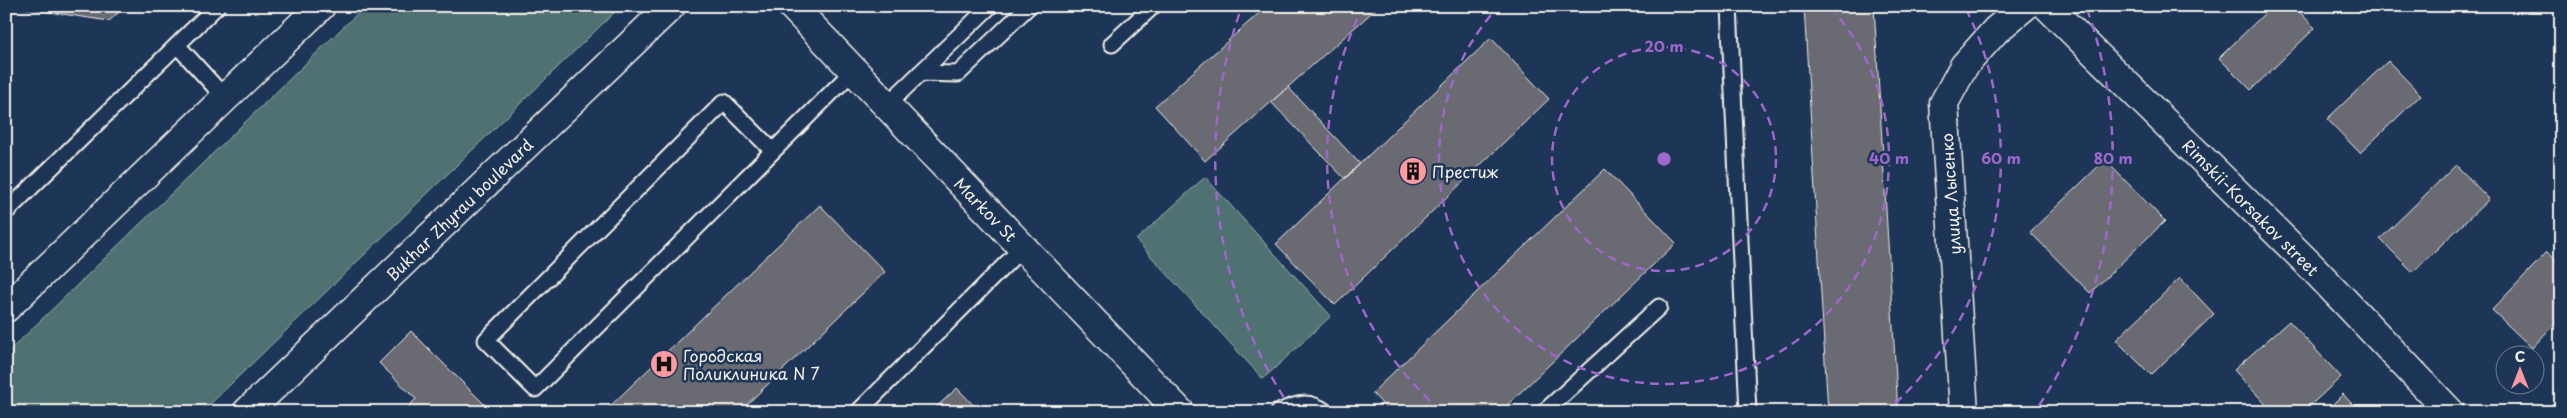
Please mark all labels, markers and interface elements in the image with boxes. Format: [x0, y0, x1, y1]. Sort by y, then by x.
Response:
text: 20 m [1645, 34, 1683, 57]
street label: Bukhar Zhyrau boulevard [380, 132, 538, 286]
street label: улица Лысенко [1934, 132, 1966, 256]
street label: Rimskii-Korsakov street [2177, 133, 2325, 281]
text: 40 m [1869, 146, 1909, 169]
text: 60 m [1981, 146, 2021, 169]
text: 80 m [2093, 146, 2133, 169]
centre of rings [1655, 150, 1673, 168]
building icon: Престиж [1398, 156, 1428, 186]
place label: Престиж [1432, 159, 1499, 183]
street label: Markov St [949, 171, 1023, 247]
place label: Городская Поликлиника N 7 [683, 343, 820, 385]
north arrow [2494, 346, 2544, 396]
text: С [2515, 346, 2525, 367]
hospital icon: Городская Поликлиника N 7 [649, 349, 679, 379]

